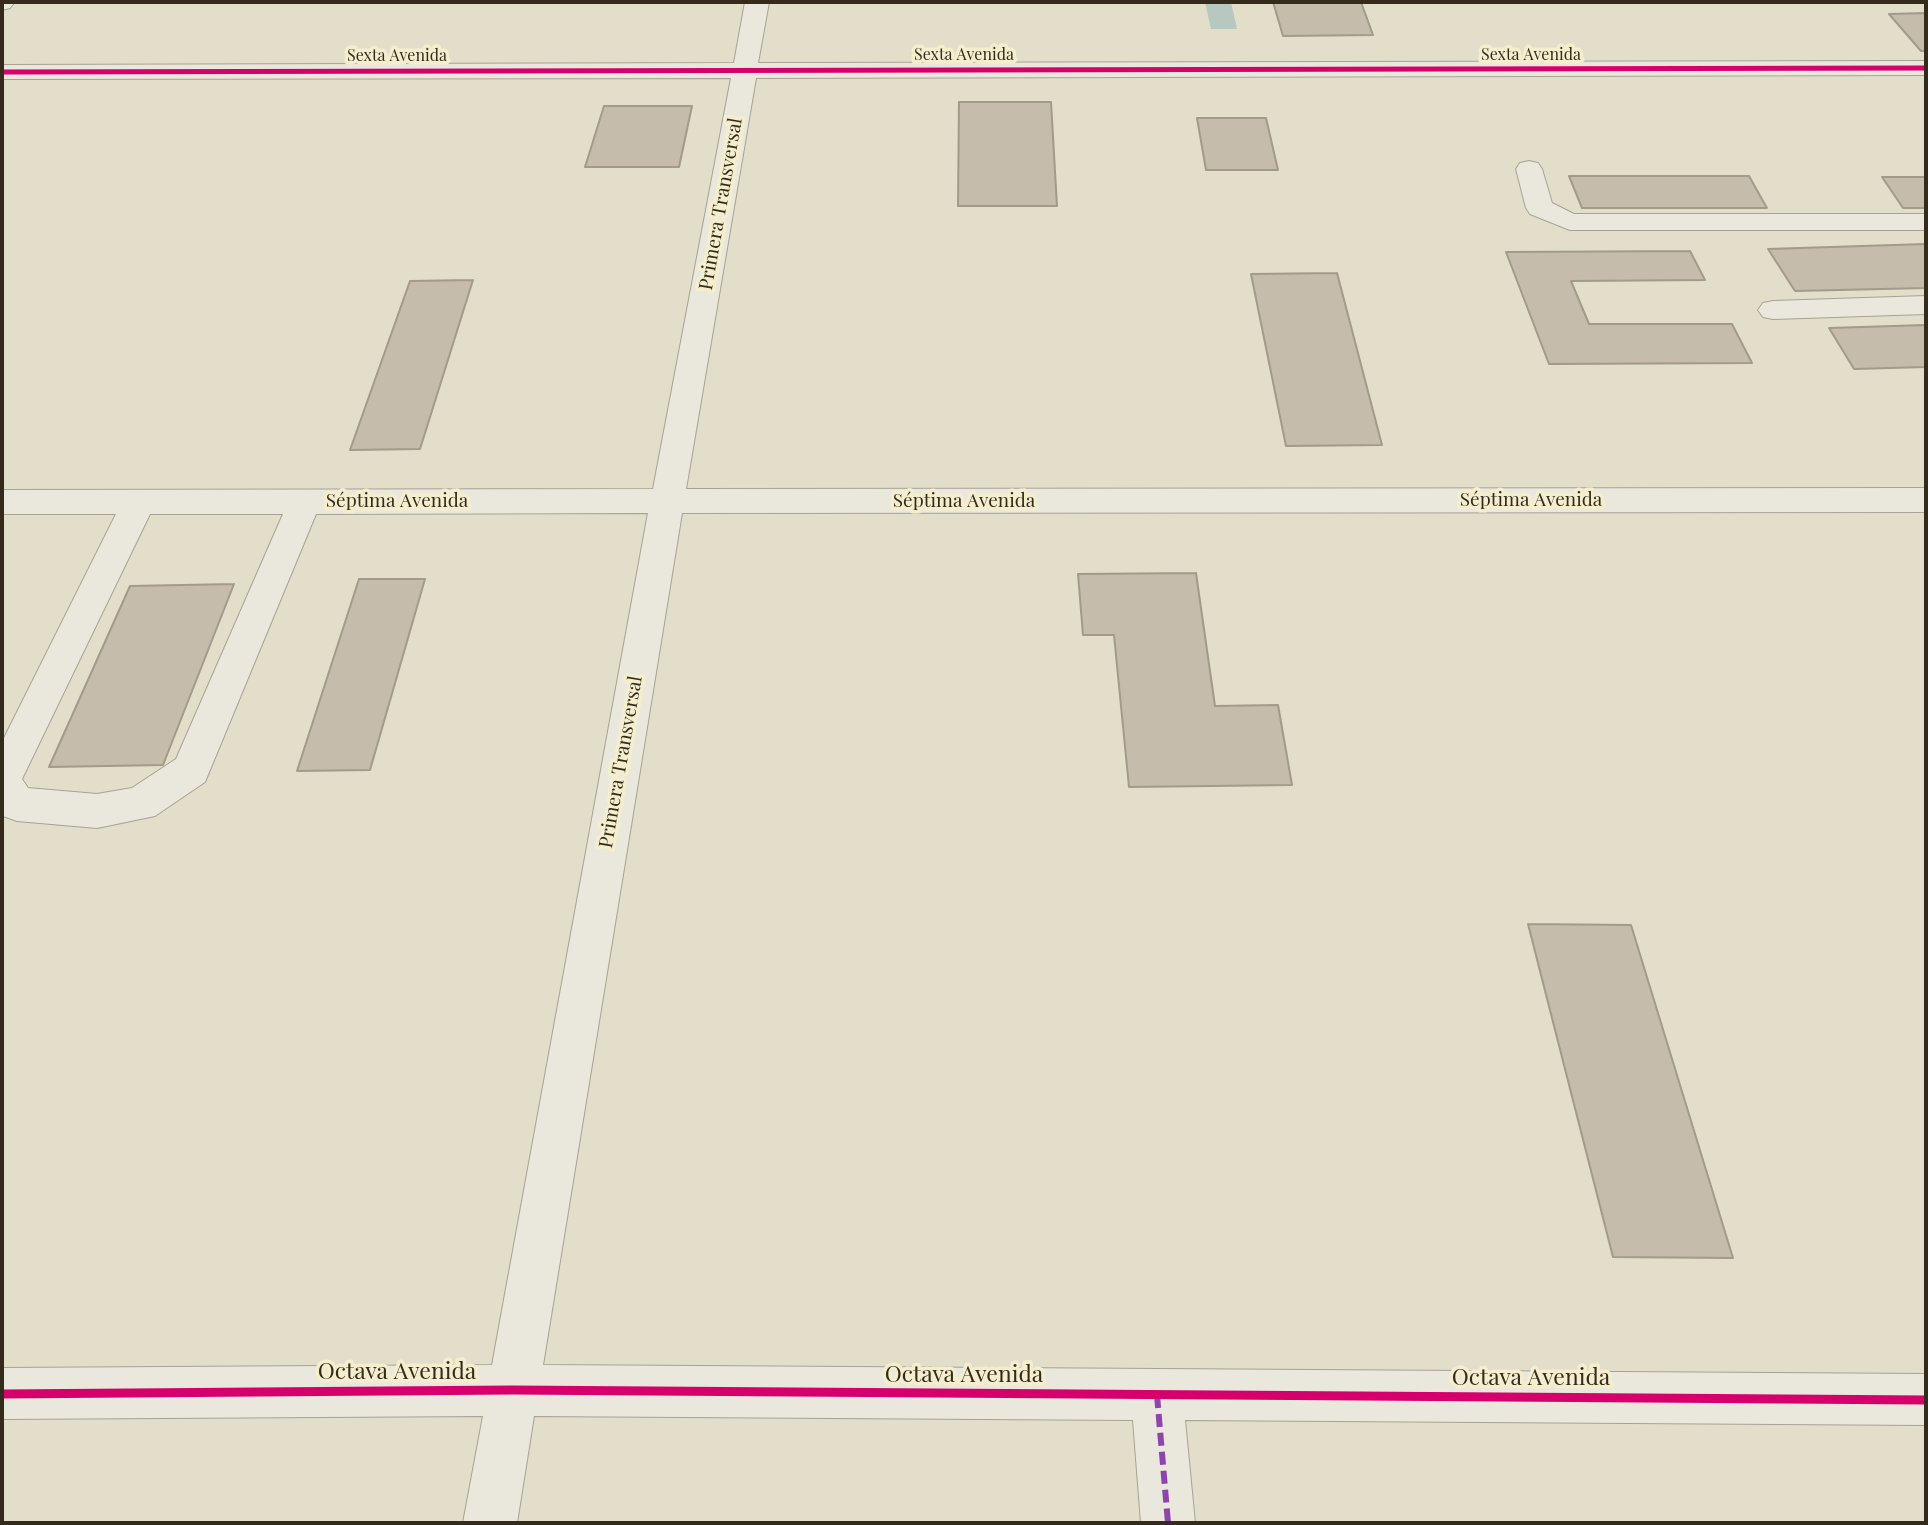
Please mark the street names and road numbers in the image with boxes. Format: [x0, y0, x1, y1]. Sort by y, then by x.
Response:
street label: Sexta Avenida [914, 45, 1014, 65]
street label: Sexta Avenida [1481, 45, 1581, 65]
street label: Sexta Avenida [347, 46, 447, 66]
street label: Primera Transversal [695, 116, 747, 292]
street label: Séptima Avenida [1460, 489, 1602, 511]
street label: Séptima Avenida [326, 490, 468, 512]
street label: Séptima Avenida [893, 490, 1035, 512]
street label: Primera Transversal [595, 674, 647, 850]
street label: Octava Avenida [318, 1358, 476, 1386]
street label: Octava Avenida [885, 1361, 1043, 1389]
street label: Octava Avenida [1452, 1364, 1610, 1392]

